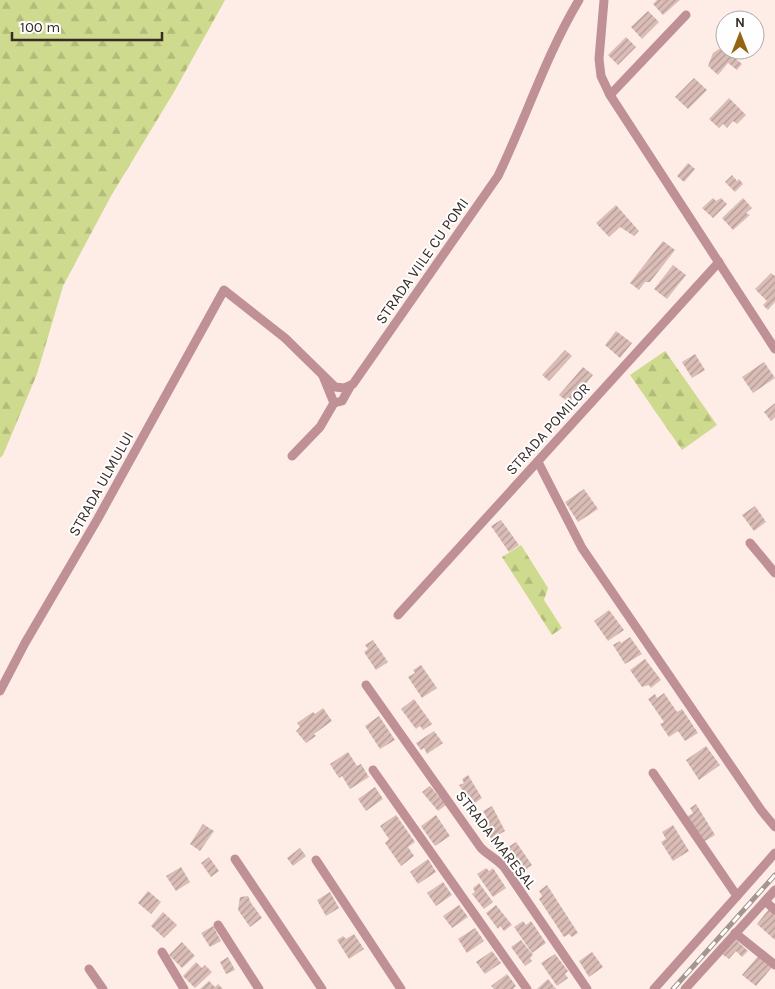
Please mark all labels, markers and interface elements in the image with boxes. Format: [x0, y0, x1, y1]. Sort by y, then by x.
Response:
scale bar [12, 10, 162, 42]
north arrow [715, 10, 765, 60]
text: N [735, 14, 745, 31]
text: 100 m [20, 18, 60, 36]
street label: STRADA VIILE CU POMI [372, 195, 472, 327]
street label: STRADA POMILOR [502, 379, 594, 479]
street label: STRADA ULMULUI [65, 429, 137, 539]
street label: STRADA MARESAL [452, 787, 540, 893]

